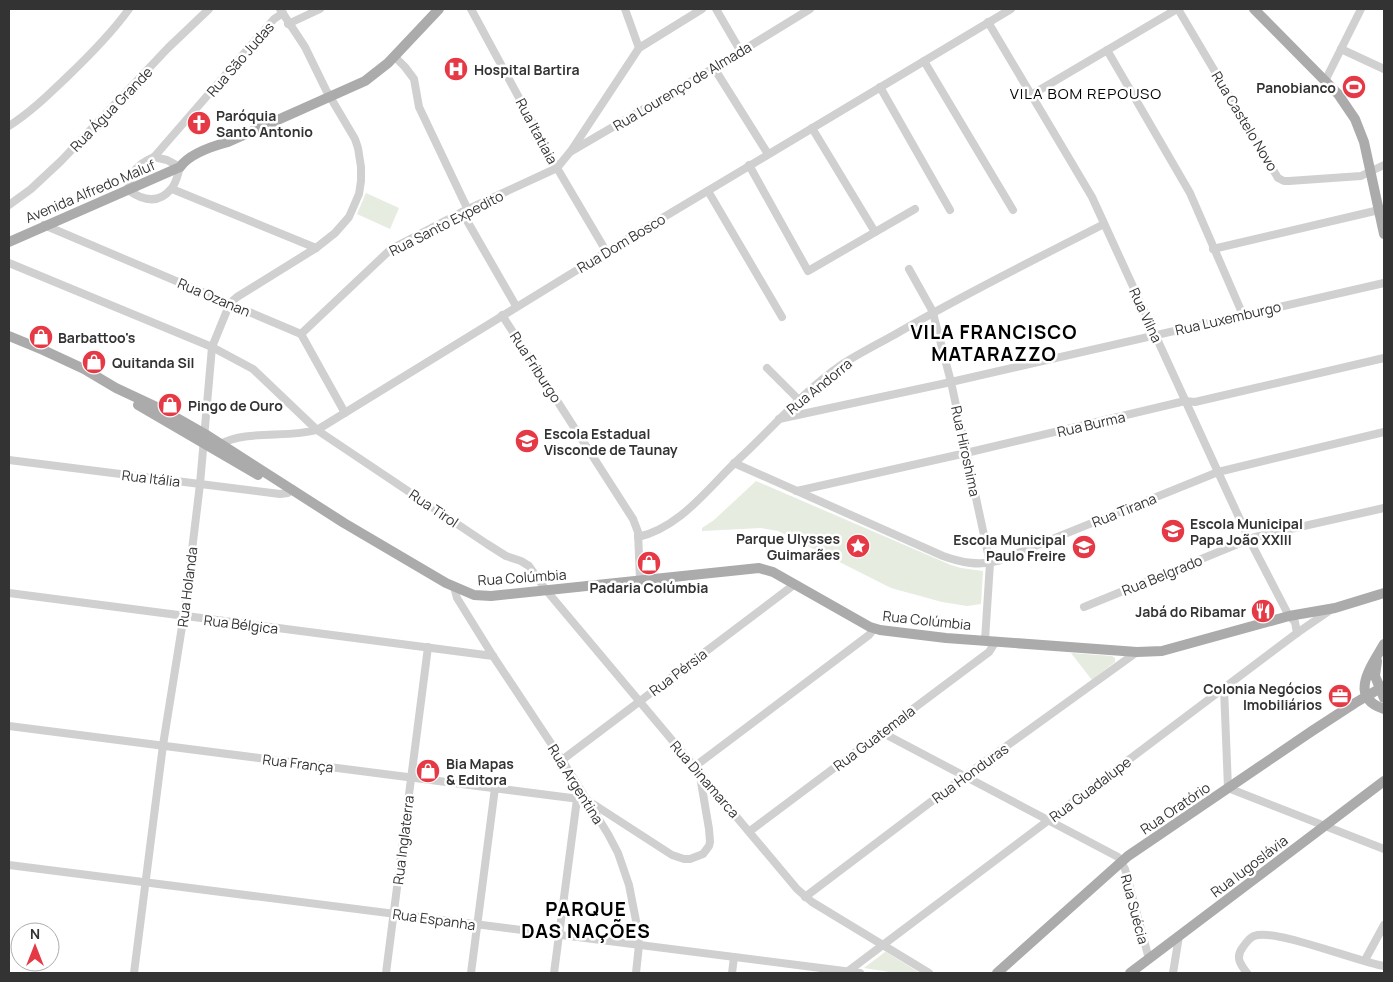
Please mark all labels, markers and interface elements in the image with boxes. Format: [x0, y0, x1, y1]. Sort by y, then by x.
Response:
street label: Rua São Judas [202, 18, 278, 100]
street label: Rua Lourenço de Almada [609, 37, 755, 135]
hospital icon: Hospital Bartira [443, 56, 469, 82]
place label: Hospital Bartira [474, 60, 580, 79]
street label: Rua Água Grande [66, 62, 156, 156]
street label: Rua Castelo Novo [1208, 67, 1282, 175]
sports icon: Panobianco [1341, 74, 1367, 100]
place label: Panobianco [1256, 78, 1336, 97]
district label: VILA BOM REPOUSO [1010, 83, 1162, 104]
street label: Rua Itatiaia [512, 95, 562, 167]
place label: Paróquia Santo Antonio [216, 106, 313, 141]
church icon: Paróquia Santo Antonio [186, 110, 212, 136]
street label: Avenida Alfredo Maluf [22, 155, 158, 227]
street label: Rua Santo Expedito [386, 186, 506, 260]
street label: Rua Dom Bosco [573, 209, 669, 277]
street label: Rua Ozanan [175, 273, 253, 321]
street label: Rua Vilna [1125, 284, 1167, 346]
street label: Rua Luxemburgo [1173, 297, 1283, 339]
district label: VILA FRANCISCO MATARAZZO [910, 319, 1078, 367]
shop icon: Barbattoo's [28, 324, 54, 350]
place label: Barbattoo's [58, 328, 136, 347]
street label: Rua Friburgo [506, 328, 566, 406]
shop icon: Quitanda Sil [81, 349, 107, 375]
place label: Quitanda Sil [112, 353, 195, 372]
street label: Rua Andorra [782, 354, 856, 418]
shop icon: Pingo de Ouro [157, 392, 183, 418]
place label: Pingo de Ouro [188, 396, 283, 415]
street label: Rua Hiroshima [947, 404, 985, 498]
street label: Rua Burma [1055, 407, 1127, 441]
place label: Escola Estadual Visconde de Taunay [544, 424, 678, 459]
school or university icon: Escola Estadual Visconde de Taunay [514, 428, 540, 454]
street label: Rua Itália [121, 465, 181, 491]
street label: Rua Tirol [406, 485, 462, 531]
street label: Rua Tirana [1089, 488, 1159, 532]
place label: Escola Municipal Papa João XXIII [1190, 514, 1303, 549]
school or university icon: Escola Municipal Papa João XXIII [1160, 518, 1186, 544]
place label: Parque Ulysses Guimarães [736, 529, 840, 564]
place label: Escola Municipal Paulo Freire [953, 530, 1066, 565]
place icon: Parque Ulysses Guimarães [845, 533, 871, 559]
school or university icon: Escola Municipal Paulo Freire [1071, 534, 1097, 560]
street label: Rua Holanda [173, 546, 201, 628]
shop icon: Padaria Colúmbia [636, 550, 662, 576]
street label: Rua Belgrado [1119, 550, 1205, 600]
street label: Rua Colúmbia [477, 564, 567, 590]
place label: Padaria Colúmbia [590, 578, 708, 597]
restaurant icon: Jabá do Ribamar [1250, 598, 1276, 624]
place label: Jabá do Ribamar [1135, 602, 1246, 621]
street label: Rua Colúmbia [882, 606, 972, 634]
street label: Rua Bélgica [203, 610, 279, 638]
street label: Rua Pérsia [645, 644, 711, 700]
place label: Colonia Negócios Imobiliários [1203, 679, 1322, 714]
office icon: Colonia Negócios Imobiliários [1327, 683, 1353, 709]
street label: Rua Guatemala [829, 701, 919, 775]
street label: Rua Dinamarca [666, 736, 744, 822]
street label: Rua Honduras [928, 739, 1012, 807]
street label: Rua Argentina [544, 740, 608, 828]
street label: Rua França [262, 749, 334, 777]
street label: Rua Guadalupe [1045, 752, 1135, 826]
place label: Bia Mapas & Editora [446, 754, 514, 789]
shop icon: Bia Mapas & Editora [415, 758, 441, 784]
street label: Rua Oratório [1136, 778, 1214, 838]
street label: Rua Inglaterra [388, 794, 418, 886]
street label: Rua Iugoslávia [1207, 831, 1291, 901]
street label: Rua Suécia [1117, 872, 1153, 946]
district label: PARQUE DAS NAÇÕES [521, 896, 651, 944]
street label: Rua Espanha [391, 904, 477, 934]
north arrow [10, 922, 60, 972]
text: N [30, 924, 40, 943]

